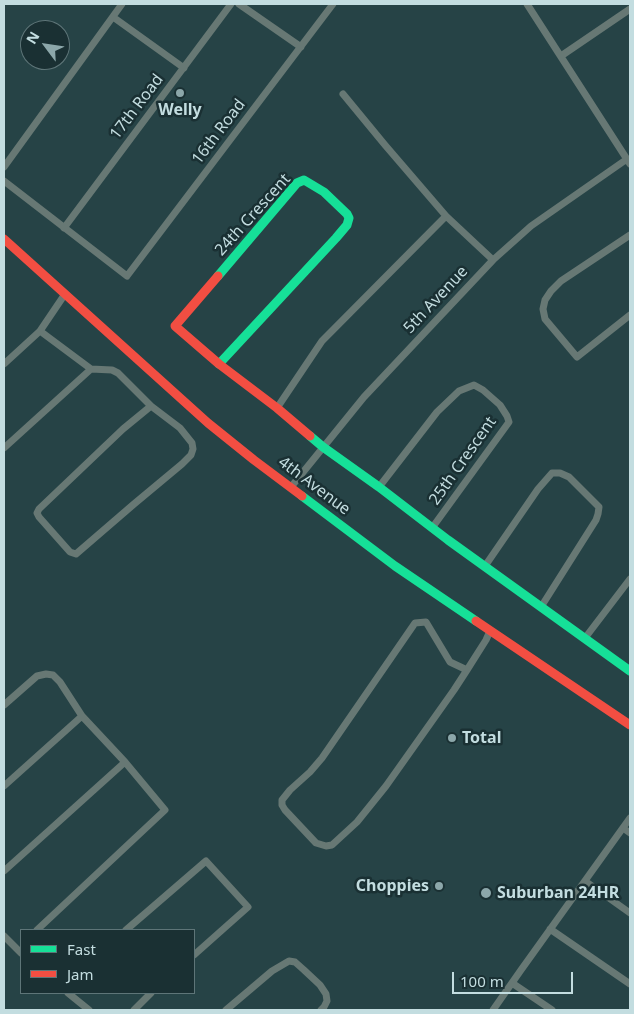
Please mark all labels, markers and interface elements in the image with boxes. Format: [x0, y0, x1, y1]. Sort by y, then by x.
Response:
north arrow [20, 20, 70, 70]
text: N [21, 28, 44, 47]
street label: 17th Road [106, 71, 168, 143]
marker: Welly [174, 87, 186, 99]
street label: 16th Road [188, 96, 250, 168]
place label: Welly [158, 100, 202, 120]
street label: 24th Crescent [211, 170, 295, 260]
street label: 5th Avenue [400, 262, 472, 338]
street label: 25th Crescent [425, 413, 501, 509]
street label: 4th Avenue [274, 453, 354, 519]
place label: Total [462, 728, 501, 748]
marker: Total [446, 732, 458, 744]
place label: Choppies [356, 876, 429, 896]
marker: Choppies [433, 880, 445, 892]
place label: Suburban 24HR [497, 883, 619, 903]
marker: Suburban 24HR [479, 886, 493, 900]
legend [20, 929, 195, 994]
text: Fast [67, 939, 96, 959]
scale bar [454, 962, 575, 994]
text: Jam [67, 964, 94, 984]
text: 100 m [460, 971, 504, 991]

